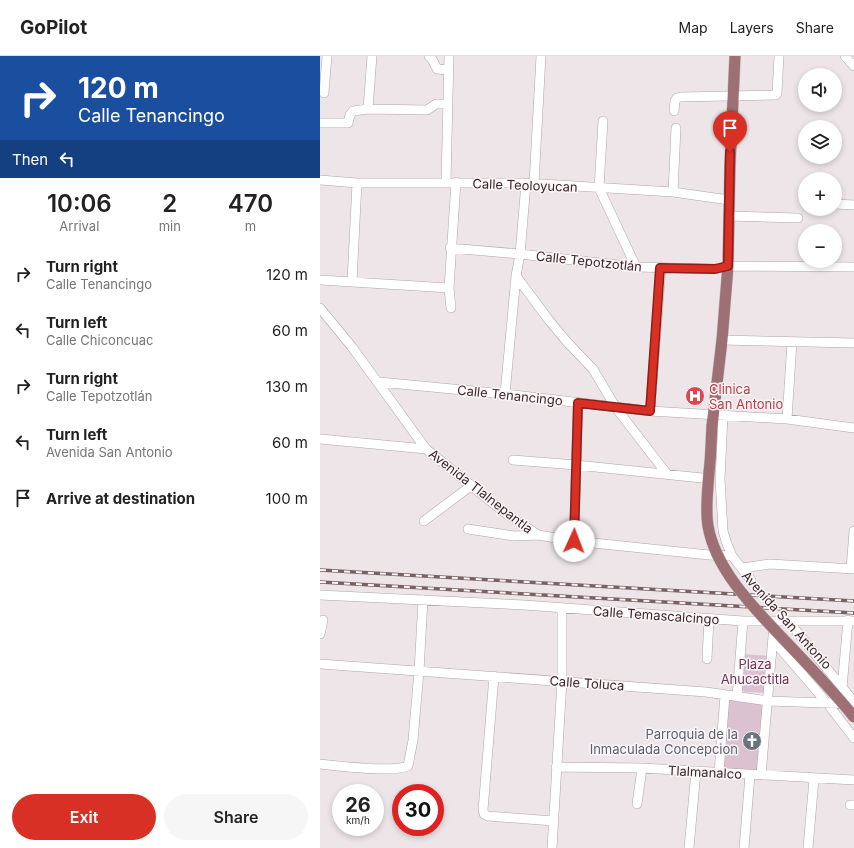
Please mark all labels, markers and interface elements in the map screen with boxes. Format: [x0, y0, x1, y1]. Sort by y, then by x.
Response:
text: GoPilot [20, 16, 87, 39]
text: Map [679, 19, 708, 36]
text: Layers [730, 19, 774, 36]
text: Share [796, 19, 834, 36]
map controls [798, 68, 842, 268]
button: sound [798, 68, 842, 112]
text: 120 m [78, 71, 159, 105]
icon: right [12, 72, 64, 124]
text: Calle Tenancingo [78, 105, 225, 126]
pin [713, 111, 747, 152]
icon: arrive [719, 117, 741, 139]
button: layers [798, 120, 842, 164]
icon: left [56, 148, 78, 170]
text: Then [12, 150, 48, 169]
button: + [798, 172, 842, 216]
street label: Calle Teoloyucan [472, 175, 578, 195]
text: 10:06 [47, 189, 112, 218]
text: 2 [162, 189, 177, 218]
text: 470 [228, 189, 273, 218]
text: Arrival [59, 218, 99, 234]
text: min [159, 218, 181, 234]
text: m [245, 218, 256, 234]
button: − [798, 224, 842, 268]
street label: Calle Tepotzotlán [535, 247, 643, 275]
text: Turn right [46, 257, 118, 276]
icon: right [12, 263, 34, 285]
text: 120 m [266, 265, 308, 284]
text: Calle Tenancingo [46, 276, 152, 292]
text: Turn left [46, 313, 107, 332]
icon: left [12, 319, 34, 341]
text: 60 m [272, 321, 308, 340]
text: Calle Chiconcuac [46, 332, 153, 348]
text: Turn right [46, 369, 118, 388]
icon: right [12, 375, 34, 397]
text: 130 m [266, 377, 308, 396]
place label: Clinica San Antonio [709, 381, 783, 412]
street label: Calle Tenancingo [456, 382, 564, 409]
hospital icon: Clinica San Antonio [684, 385, 706, 407]
text: Calle Tepotzotlán [46, 388, 152, 404]
text: Turn left [46, 425, 107, 444]
icon: left [12, 431, 34, 453]
text: 60 m [272, 433, 308, 452]
text: Avenida San Antonio [46, 444, 173, 460]
street label: Avenida Tlalnepantla [426, 445, 536, 537]
icon: arrive [12, 487, 34, 509]
text: Arrive at destination [46, 489, 195, 508]
text: 100 m [266, 489, 308, 508]
position arrow [553, 520, 595, 562]
street label: Avenida San Antonio [739, 568, 835, 673]
street label: Calle Temascalcingo [592, 603, 720, 627]
park label: Plaza Ahucactitla [721, 656, 789, 687]
street label: Calle Toluca [549, 672, 625, 694]
place label: Parroquia de la Inmaculada Concepcion [590, 726, 738, 757]
church icon: Parroquia de la Inmaculada Concepcion [741, 730, 763, 752]
street label: Tlalmanalco [668, 762, 743, 782]
speed limit sign: 30 [392, 784, 444, 836]
text: 26 [345, 793, 371, 817]
button: Exit [12, 794, 156, 840]
button: Share [164, 794, 308, 840]
text: km/h [346, 814, 370, 826]

